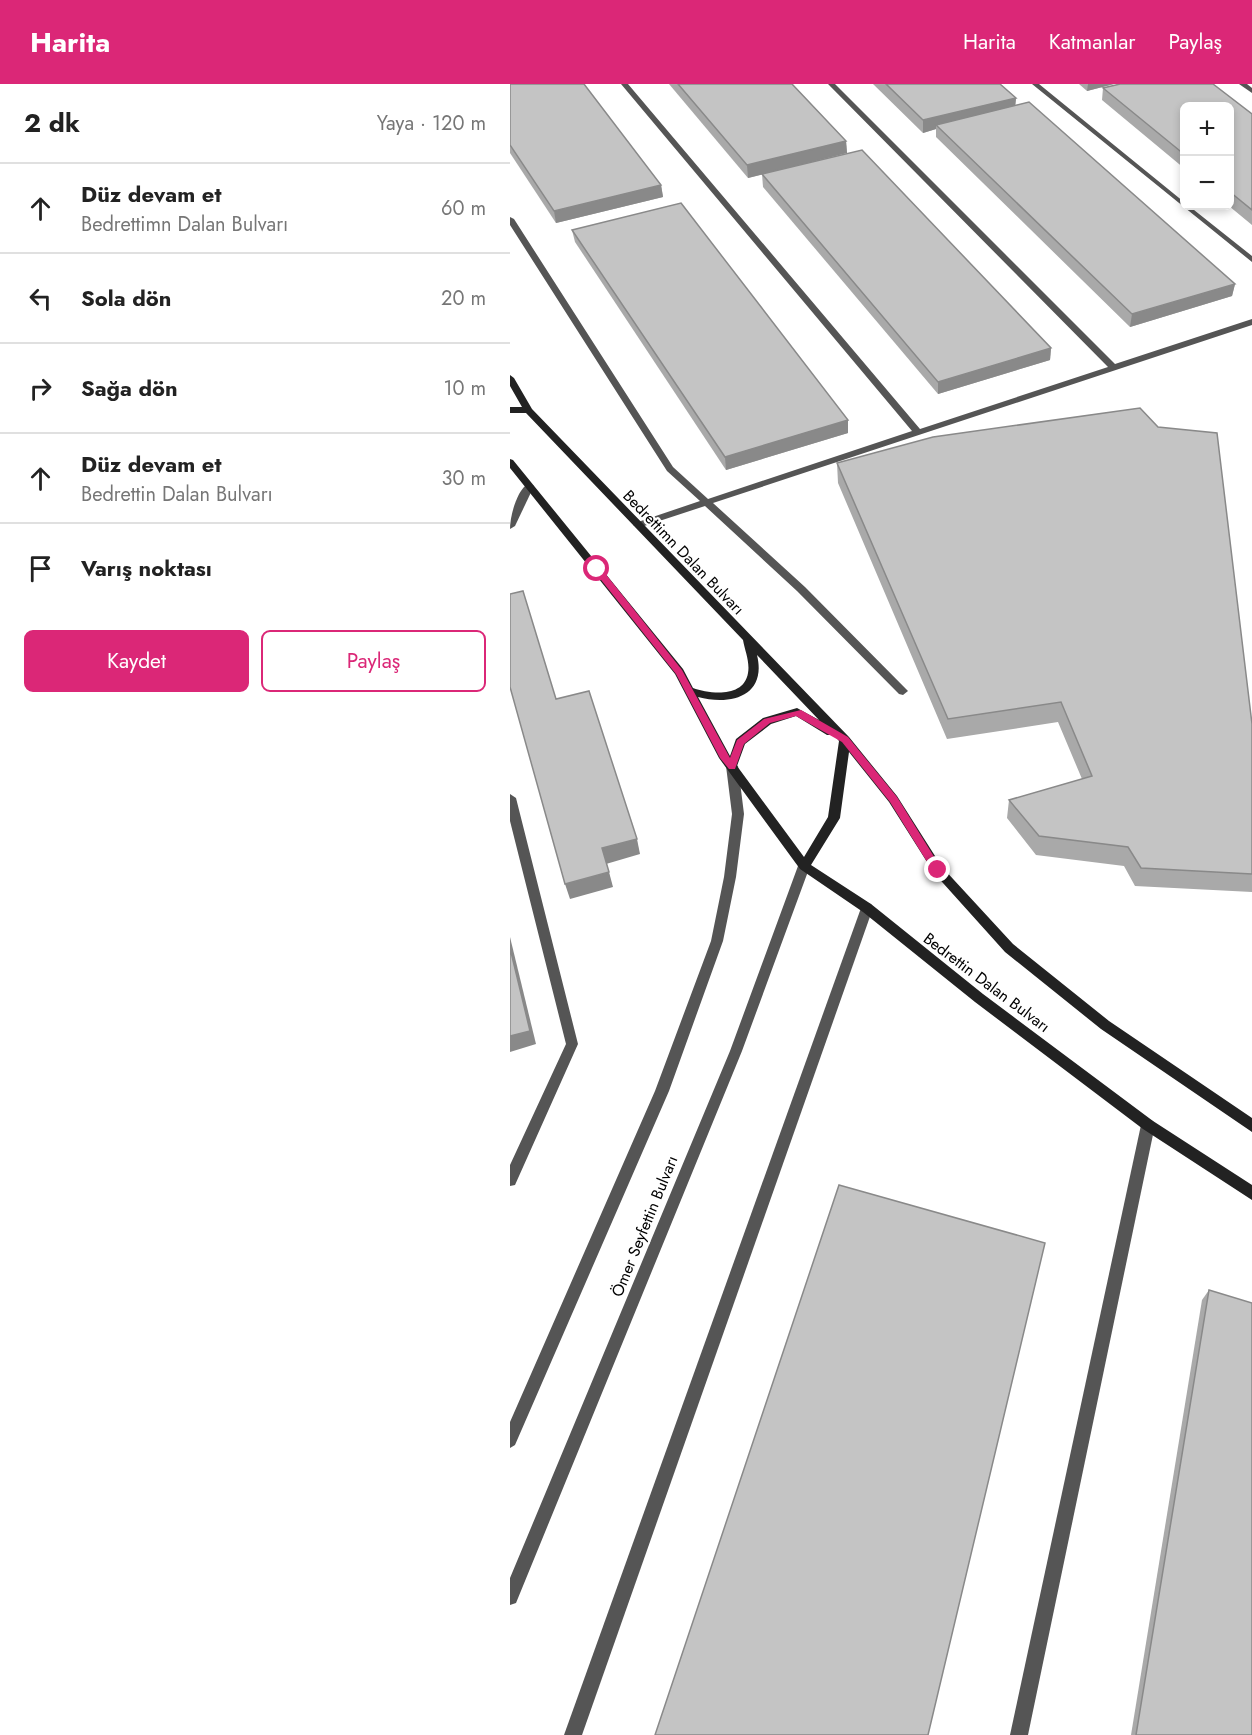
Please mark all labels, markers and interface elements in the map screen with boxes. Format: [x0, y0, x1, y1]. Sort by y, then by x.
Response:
text: Harita [30, 22, 110, 63]
text: Harita [963, 27, 1016, 57]
text: Katmanlar [1049, 27, 1135, 57]
text: Paylaş [1168, 27, 1222, 57]
map controls [1180, 102, 1234, 210]
button: + [1180, 102, 1234, 156]
text: 2 dk [24, 104, 80, 142]
text: Yaya · 120 m [377, 109, 486, 138]
button: − [1180, 156, 1234, 210]
text: Düz devam et [81, 178, 221, 210]
icon: ahead [24, 192, 57, 225]
text: 60 m [441, 194, 486, 223]
text: Bedrettimn Dalan Bulvarı [81, 210, 288, 239]
icon: left [24, 282, 57, 315]
text: Sola dön [81, 282, 171, 314]
text: 20 m [441, 284, 486, 313]
icon: right [24, 372, 57, 405]
text: Sağa dön [81, 372, 178, 404]
text: 10 m [443, 374, 486, 403]
text: Düz devam et [81, 448, 221, 480]
icon: ahead [24, 462, 57, 495]
text: 30 m [441, 464, 486, 493]
text: Bedrettin Dalan Bulvarı [81, 480, 273, 509]
street label: Bedrettimn Dalan Bulvarı [618, 485, 750, 620]
icon: arrive [24, 552, 57, 585]
text: Varış noktası [81, 552, 212, 584]
route start [583, 555, 609, 581]
button: Kaydet [24, 630, 249, 692]
button: Paylaş [261, 630, 486, 692]
route end [924, 856, 950, 882]
street label: Bedrettin Dalan Bulvarı [919, 927, 1055, 1038]
street label: Ömer Seyfettin Bulvarı [606, 1152, 683, 1300]

